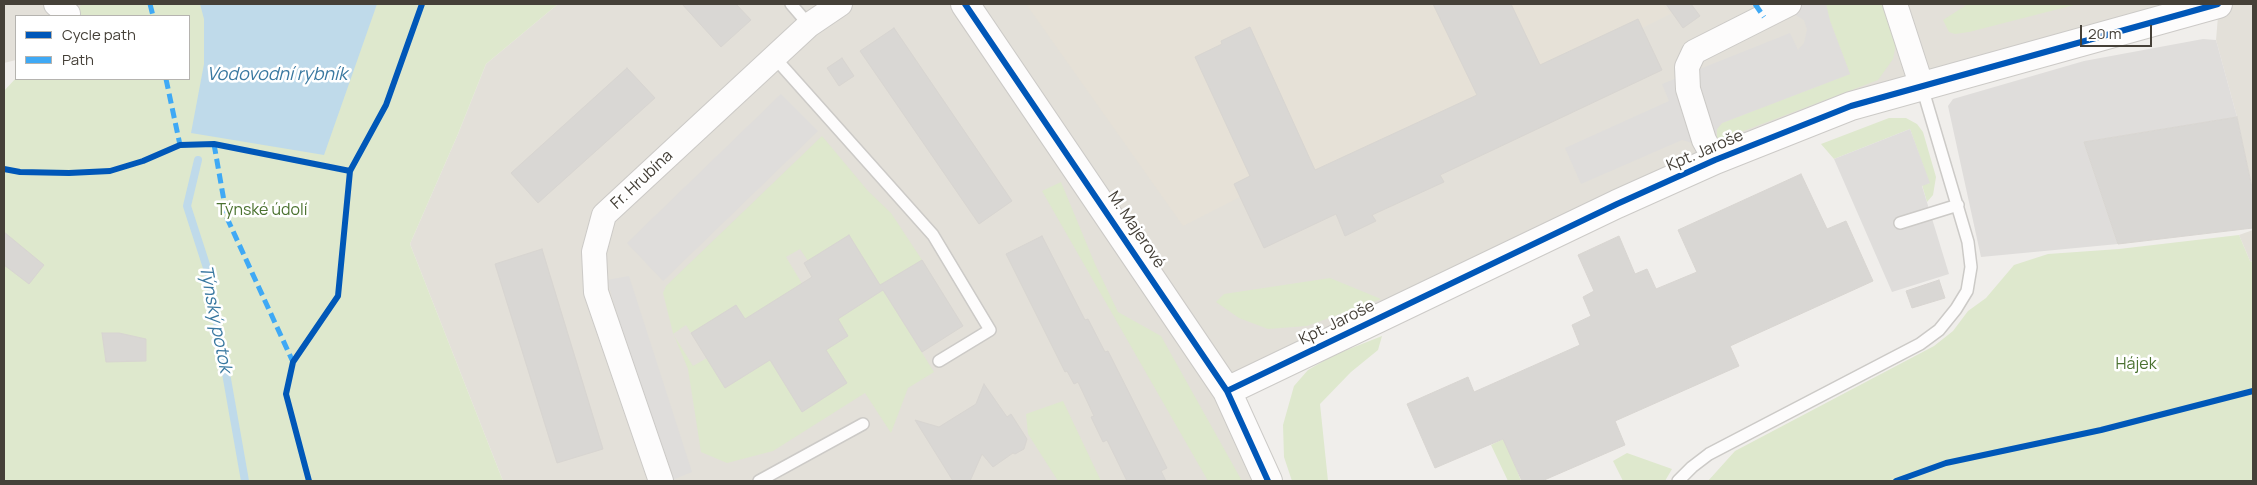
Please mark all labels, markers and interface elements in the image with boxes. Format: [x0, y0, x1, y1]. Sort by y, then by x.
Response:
legend [15, 15, 190, 80]
scale bar [2082, 15, 2154, 47]
text: 20 m [2088, 23, 2121, 44]
text: Cycle path [62, 24, 136, 45]
text: Path [62, 49, 94, 70]
water label: Vodovodní rybník [207, 64, 347, 86]
street label: Kpt. Jaroše [1664, 126, 1746, 176]
street label: Fr. Hrubína [607, 147, 677, 213]
street label: M. Majerové [1103, 188, 1169, 272]
park label: Týnské údolí [217, 201, 307, 221]
water label: Týnský potok [194, 264, 236, 374]
street label: Kpt. Jaroše [1296, 296, 1378, 350]
park label: Hájek [2115, 355, 2157, 375]

